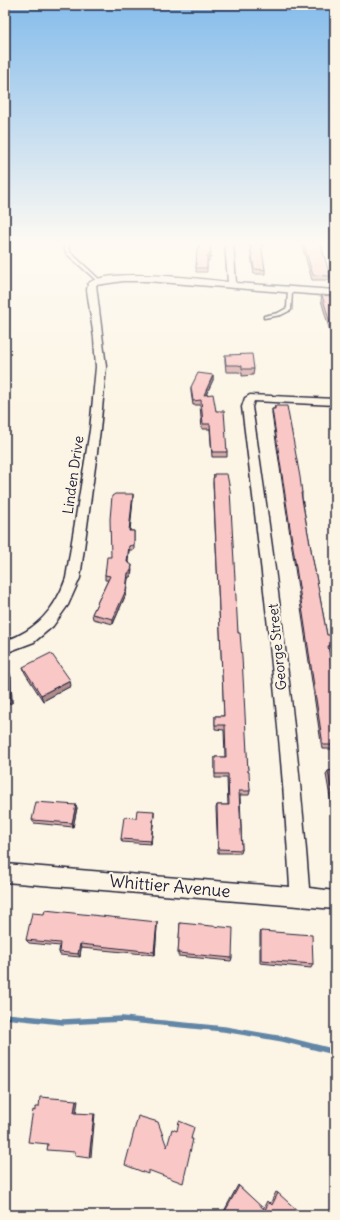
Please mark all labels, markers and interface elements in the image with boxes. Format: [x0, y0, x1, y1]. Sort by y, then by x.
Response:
street label: Linden Drive [59, 435, 87, 515]
street label: George Street [263, 602, 291, 691]
street label: Whittier Avenue [109, 870, 231, 902]

